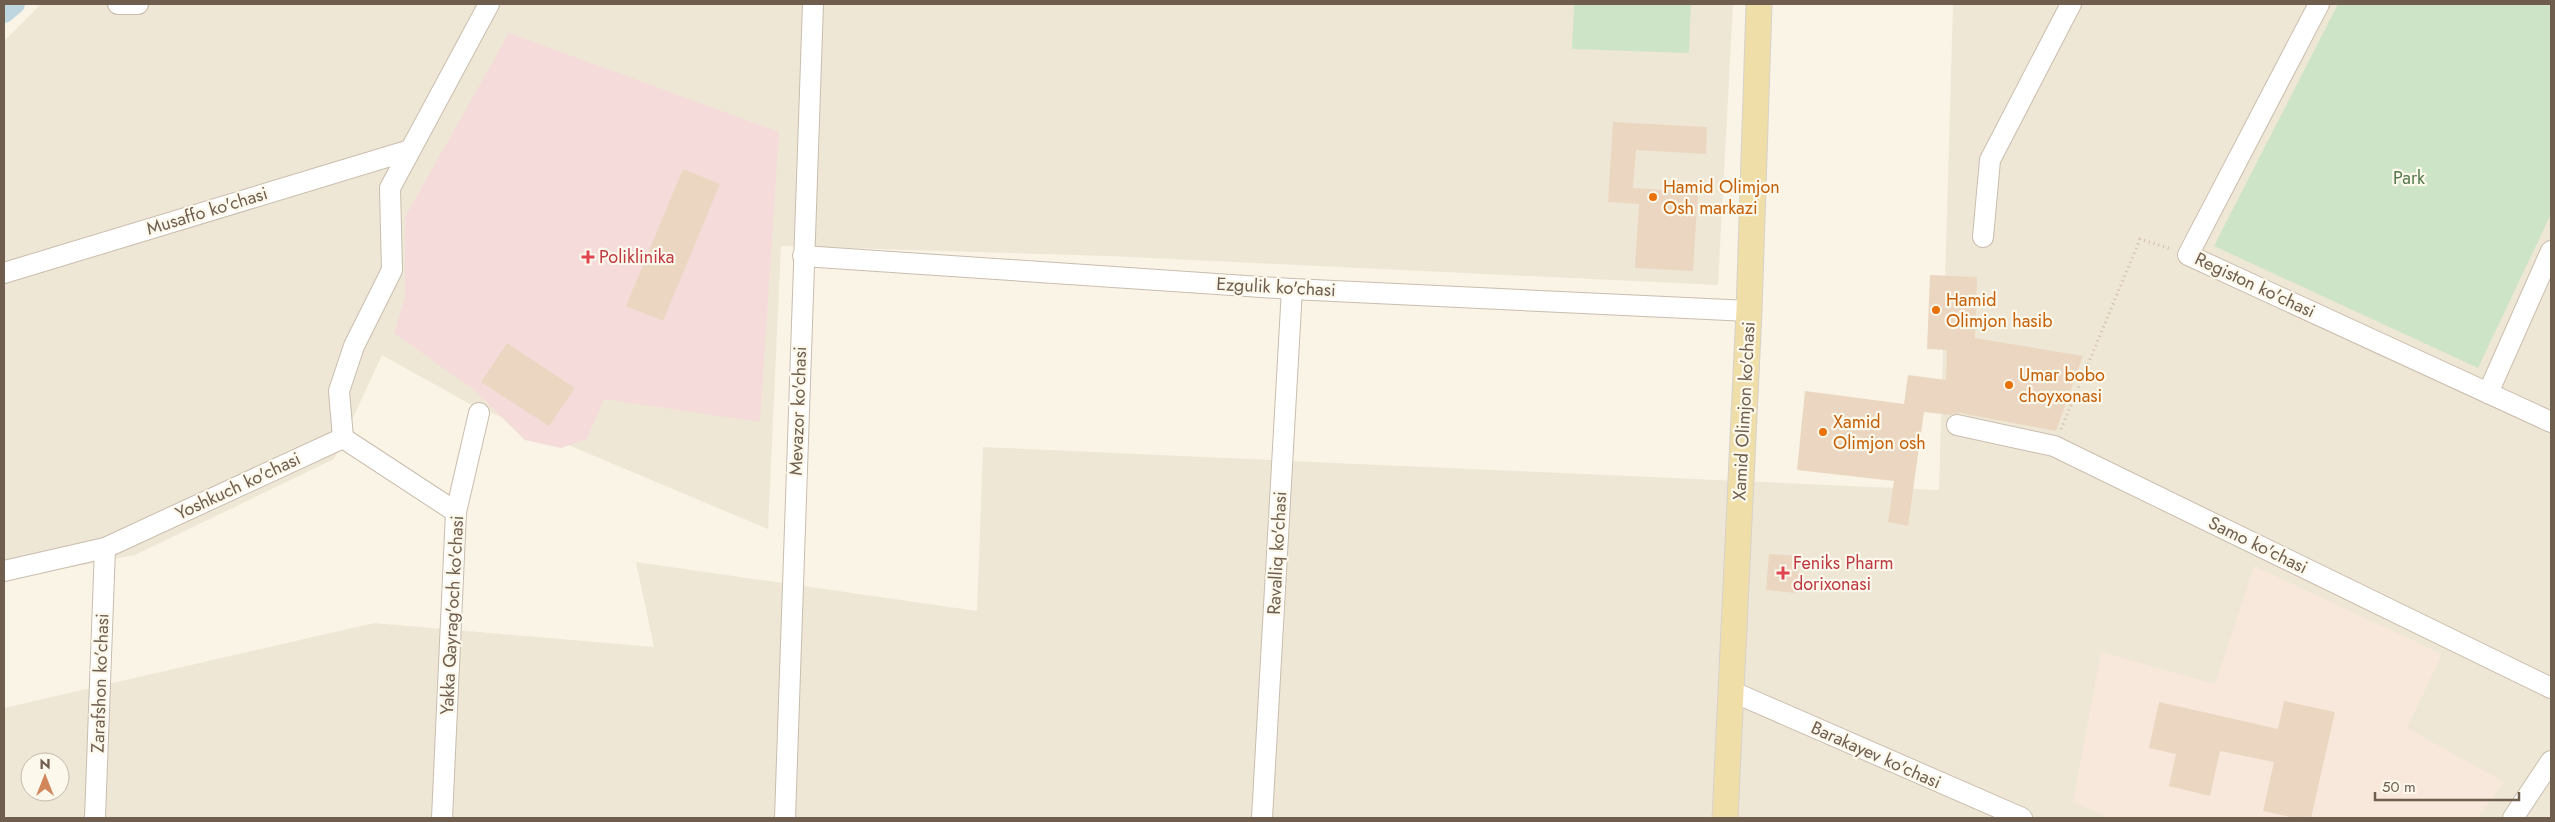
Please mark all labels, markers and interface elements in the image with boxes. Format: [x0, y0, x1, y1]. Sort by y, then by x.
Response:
park label: Park [2393, 165, 2425, 191]
place label: Hamid Olimjon Osh markazi [1663, 174, 1780, 221]
street label: Musaffo ko'chasi [143, 180, 271, 242]
marker: Hamid Olimjon Osh markazi [1647, 191, 1659, 203]
place label: Poliklinika [599, 244, 674, 270]
street label: Registon ko'chasi [2190, 246, 2320, 324]
marker: Poliklinika [581, 250, 595, 264]
street label: Ezgulik ko'chasi [1216, 271, 1336, 303]
place label: Hamid Olimjon hasib [1946, 287, 2053, 334]
marker: Hamid Olimjon hasib [1930, 304, 1942, 316]
street label: Xamid Olimjon ko'chasi [1726, 321, 1762, 501]
street label: Mevazor ko'chasi [783, 346, 813, 476]
place label: Umar bobo choyxonasi [2019, 362, 2105, 409]
marker: Umar bobo choyxonasi [2003, 379, 2015, 391]
place label: Xamid Olimjon osh [1833, 409, 1926, 456]
marker: Xamid Olimjon osh [1817, 426, 1829, 438]
street label: Yoshkuch ko'chasi [171, 446, 305, 526]
street label: Ravalliq ko'chasi [1261, 491, 1293, 615]
street label: Samo ko'chasi [2204, 510, 2312, 580]
street label: Yakka Qayrag'och ko'chasi [434, 515, 470, 715]
place label: Feniks Pharm dorixonasi [1793, 550, 1894, 597]
marker: Feniks Pharm dorixonasi [1777, 567, 1789, 579]
street label: Zarafshon ko’chasi [85, 613, 115, 753]
street label: Barakayev ko'chasi [1807, 715, 1945, 795]
north arrow [20, 752, 70, 802]
text: N [39, 754, 51, 774]
scale bar [2375, 770, 2519, 802]
text: 50 m [2382, 776, 2416, 798]

